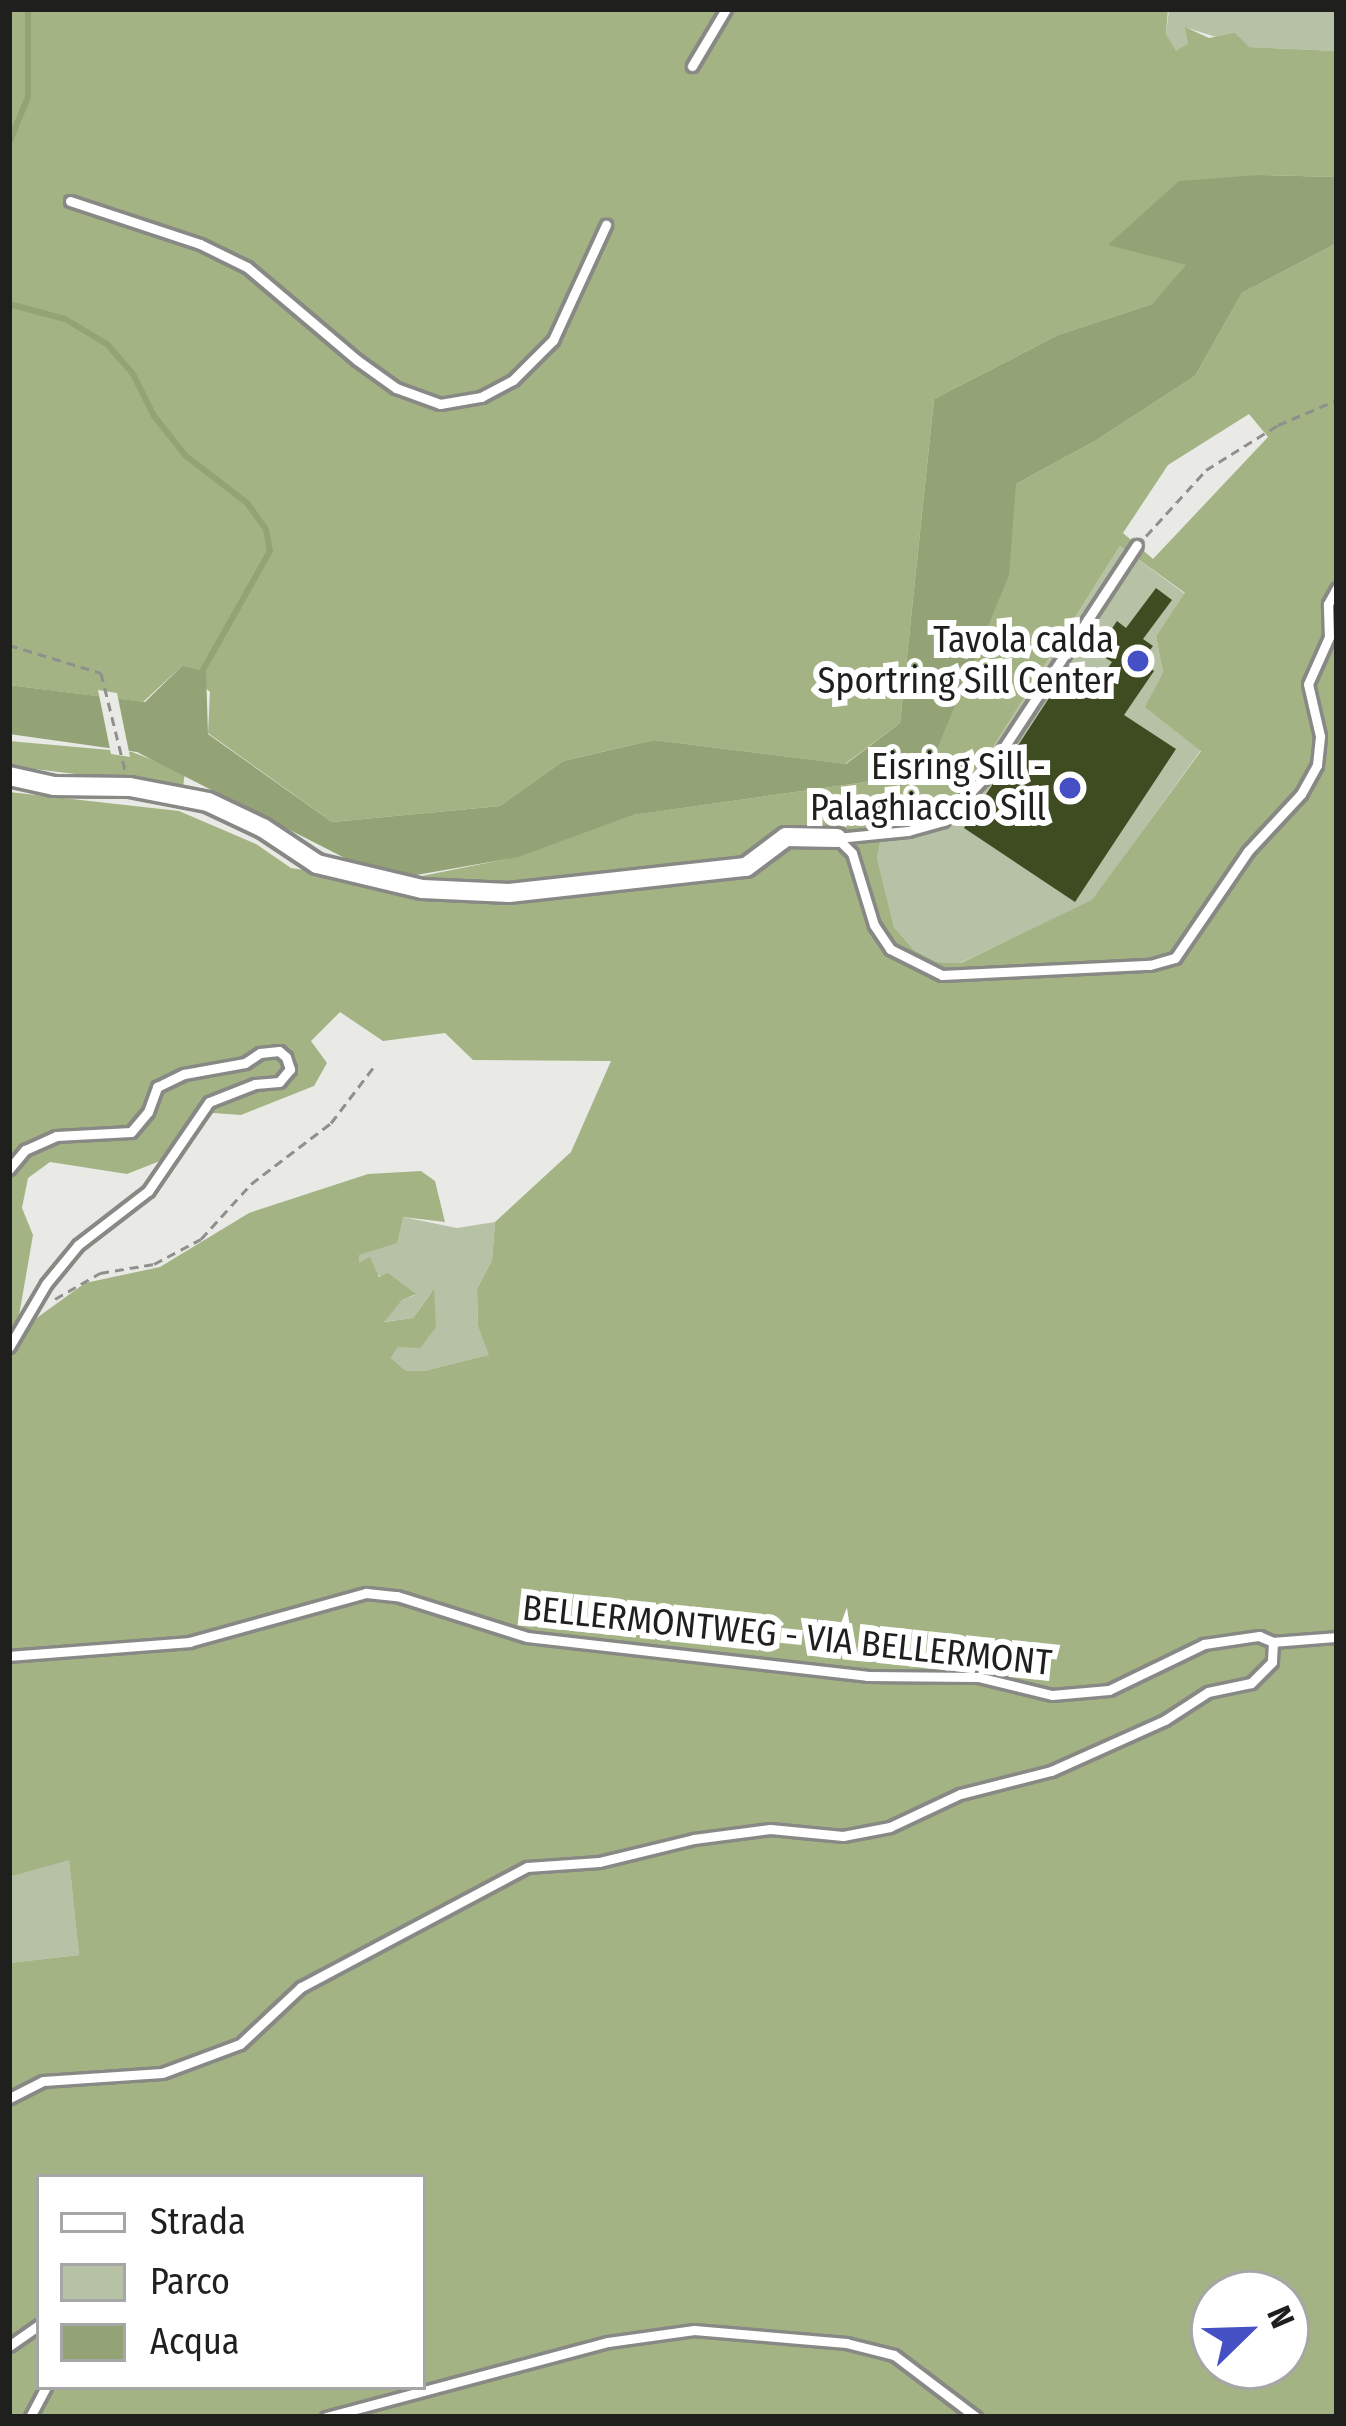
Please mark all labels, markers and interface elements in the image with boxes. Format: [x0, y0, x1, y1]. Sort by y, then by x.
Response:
place label: Tavola calda Sportring Sill Center [817, 618, 1114, 703]
marker: Tavola calda Sportring Sill Center [1125, 648, 1151, 674]
place label: Eisring Sill - Palaghiaccio Sill [810, 745, 1046, 830]
marker: Eisring Sill - Palaghiaccio Sill [1057, 775, 1083, 801]
street label: BELLERMONTWEG - VIA BELLERMONT [520, 1587, 1054, 1685]
legend [36, 2174, 426, 2390]
text: Strada [150, 2200, 246, 2244]
text: Parco [150, 2260, 230, 2304]
north arrow [1190, 2270, 1310, 2390]
text: N [1258, 2300, 1303, 2334]
text: Acqua [150, 2320, 239, 2364]

